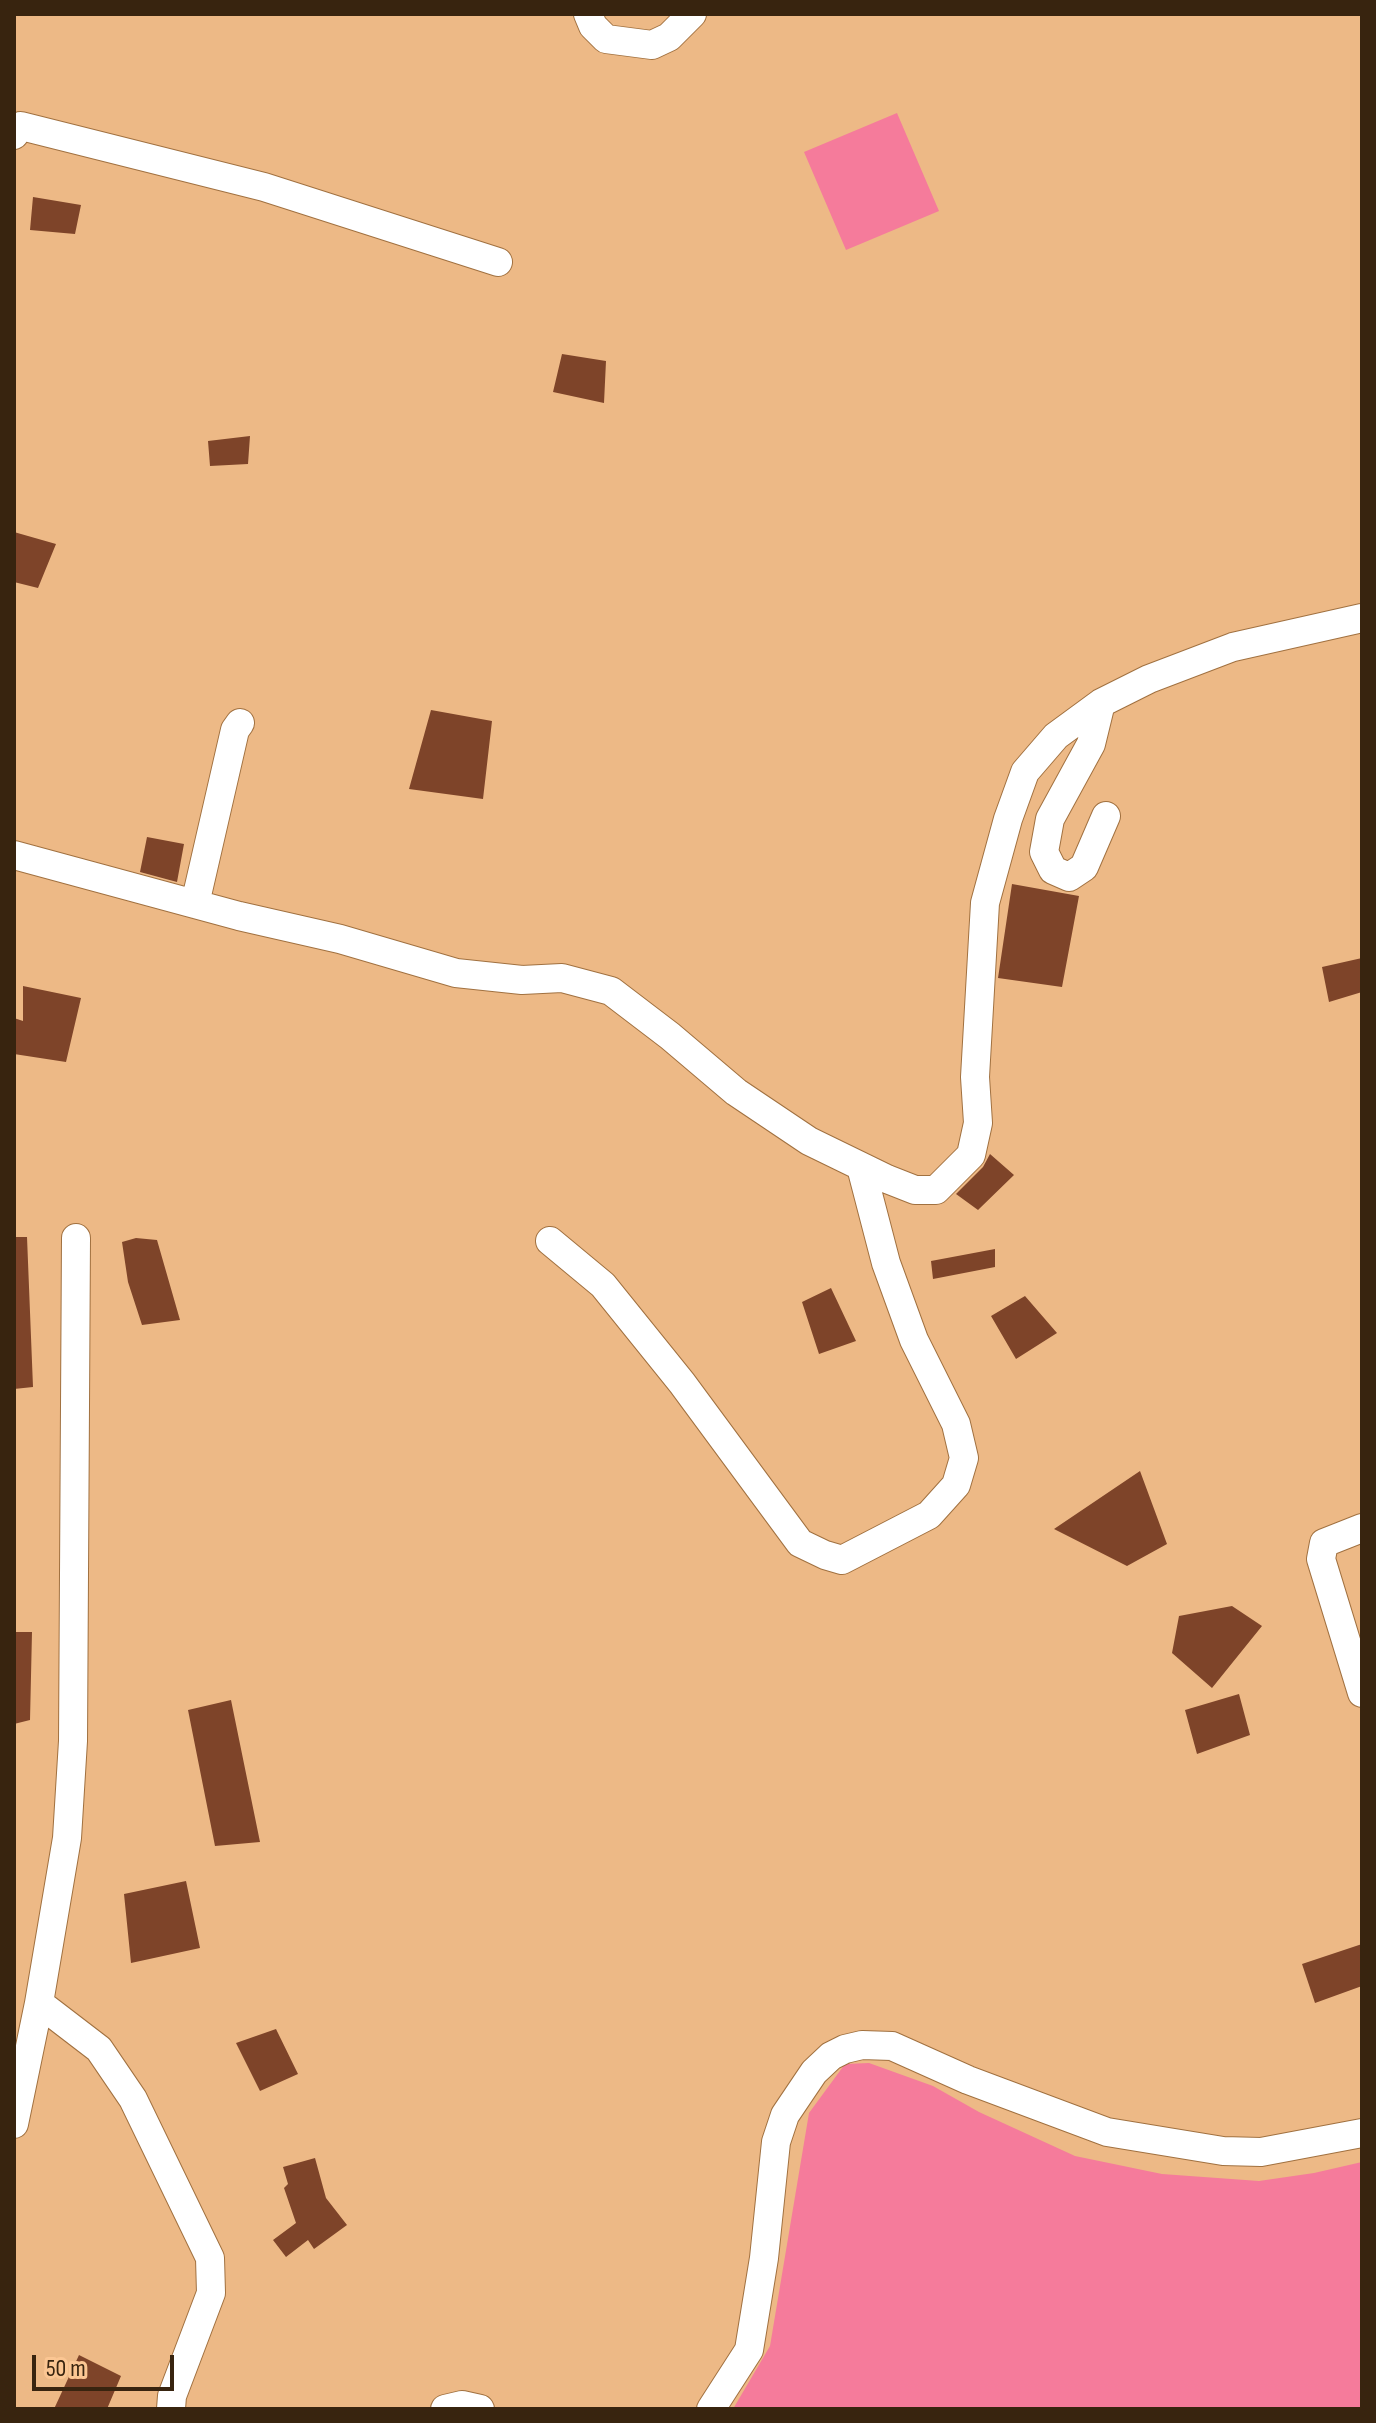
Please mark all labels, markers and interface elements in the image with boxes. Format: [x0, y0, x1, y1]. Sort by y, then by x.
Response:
scale bar [36, 2339, 178, 2389]
text: 50 m [46, 2354, 86, 2383]

